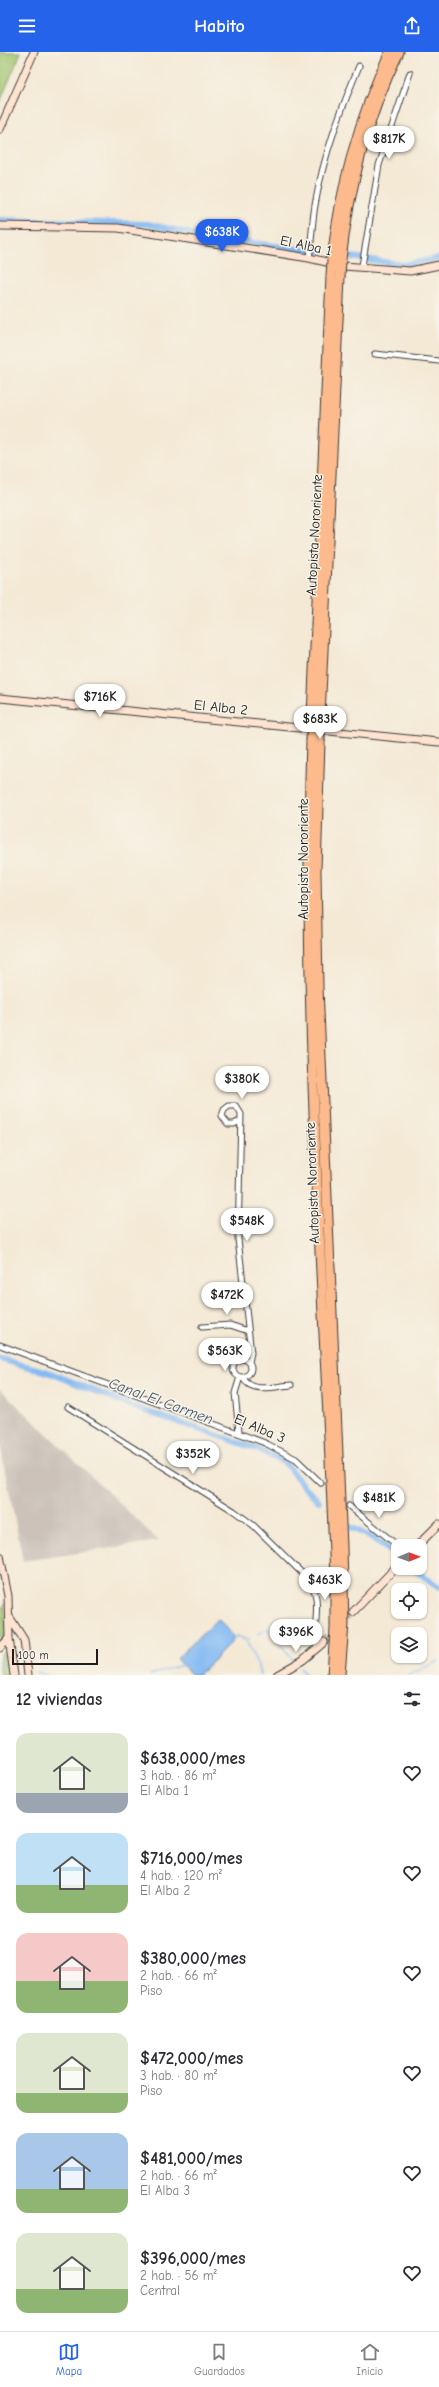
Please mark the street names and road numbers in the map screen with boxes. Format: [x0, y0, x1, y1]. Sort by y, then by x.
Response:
street label: El Alba 1 [279, 232, 333, 259]
street label: Autopista Nororiente [303, 474, 326, 596]
street label: El Alba 2 [193, 696, 249, 719]
street label: Autopista Nororiente [295, 798, 312, 920]
street label: Autopista Nororiente [302, 1122, 323, 1244]
street label: El Alba 3 [232, 1410, 288, 1447]

